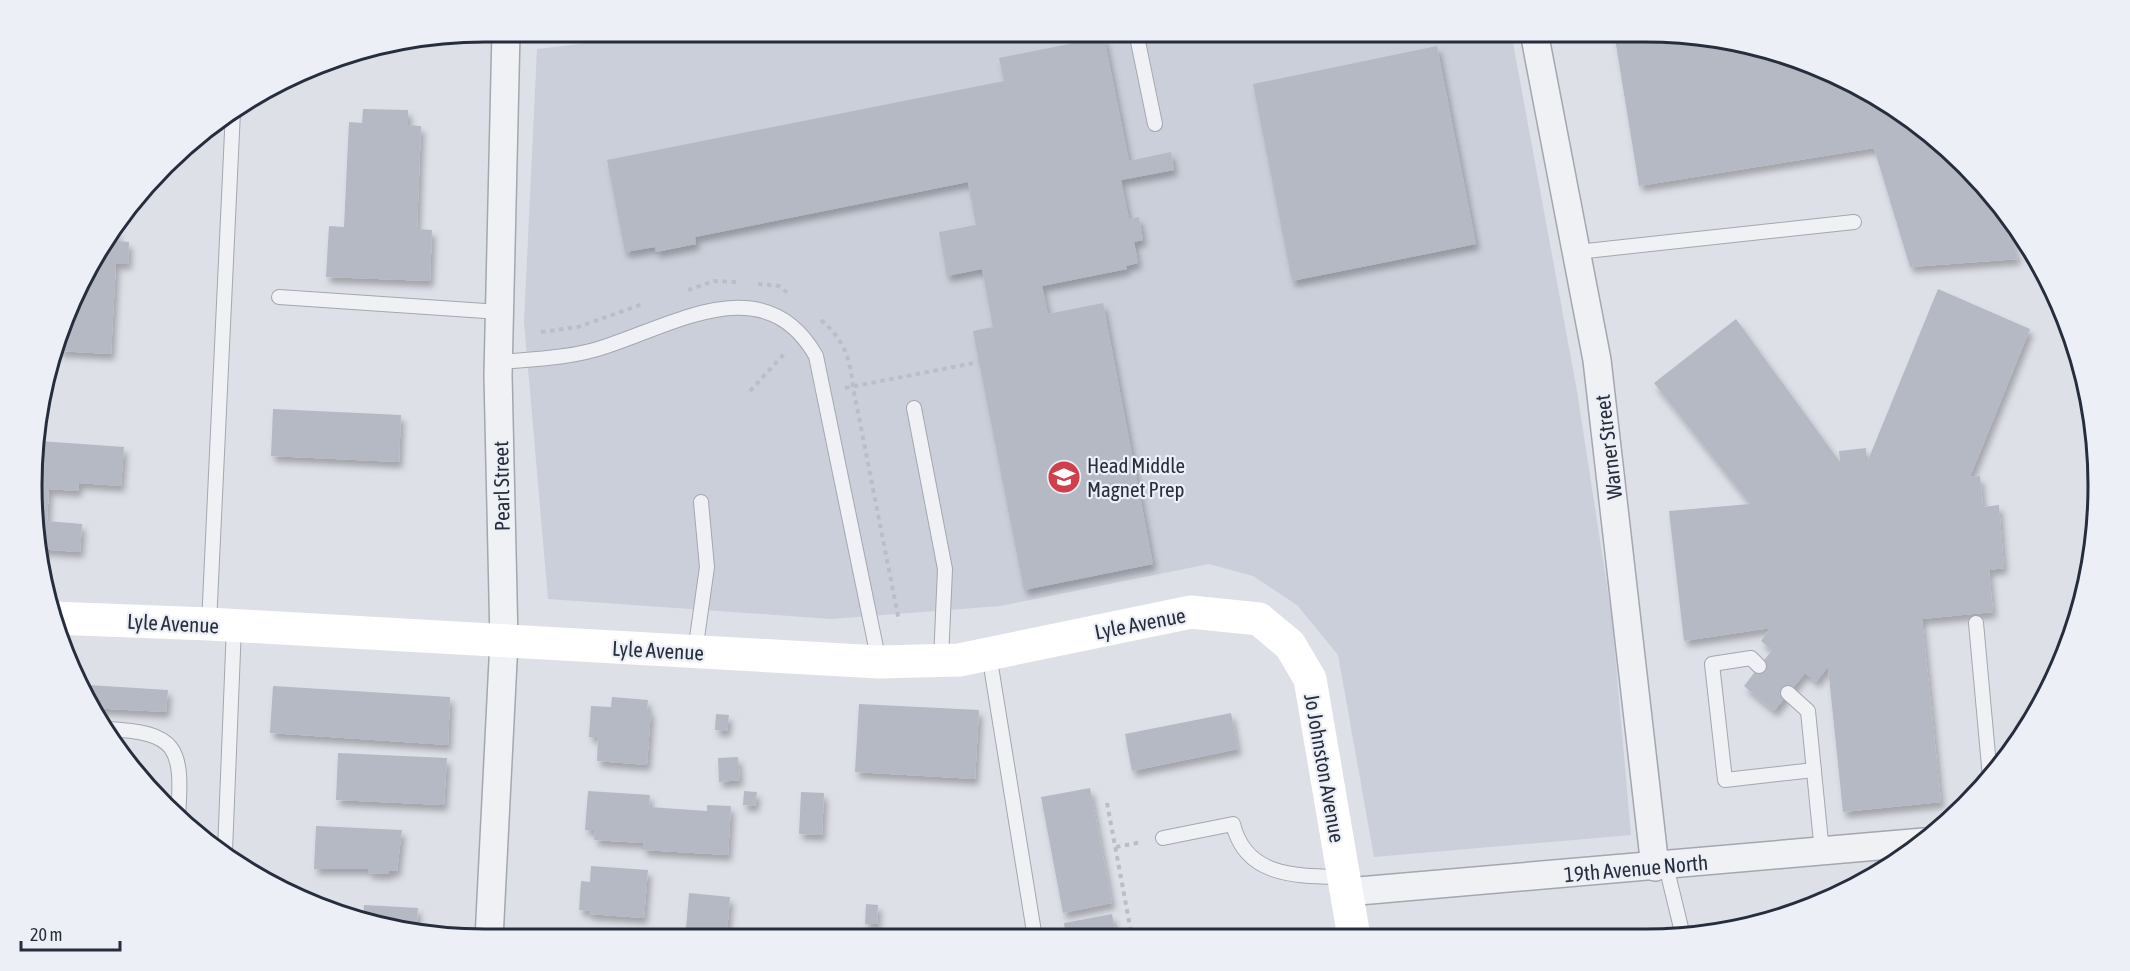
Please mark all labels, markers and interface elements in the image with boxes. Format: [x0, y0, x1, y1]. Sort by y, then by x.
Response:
street label: Warner Street [1590, 393, 1626, 501]
street label: Pearl Street [488, 441, 514, 531]
place label: Head Middle Magnet Prep [1087, 453, 1185, 501]
school or university icon: Head Middle Magnet Prep [1046, 459, 1082, 495]
street label: Lyle Avenue [1093, 602, 1187, 644]
street label: Lyle Avenue [126, 609, 220, 637]
street label: Lyle Avenue [611, 636, 705, 664]
street label: Jo Johnston Avenue [1300, 692, 1350, 844]
street label: 19th Avenue North [1563, 850, 1709, 886]
scale bar [21, 914, 120, 952]
text: 20 m [30, 924, 62, 945]

